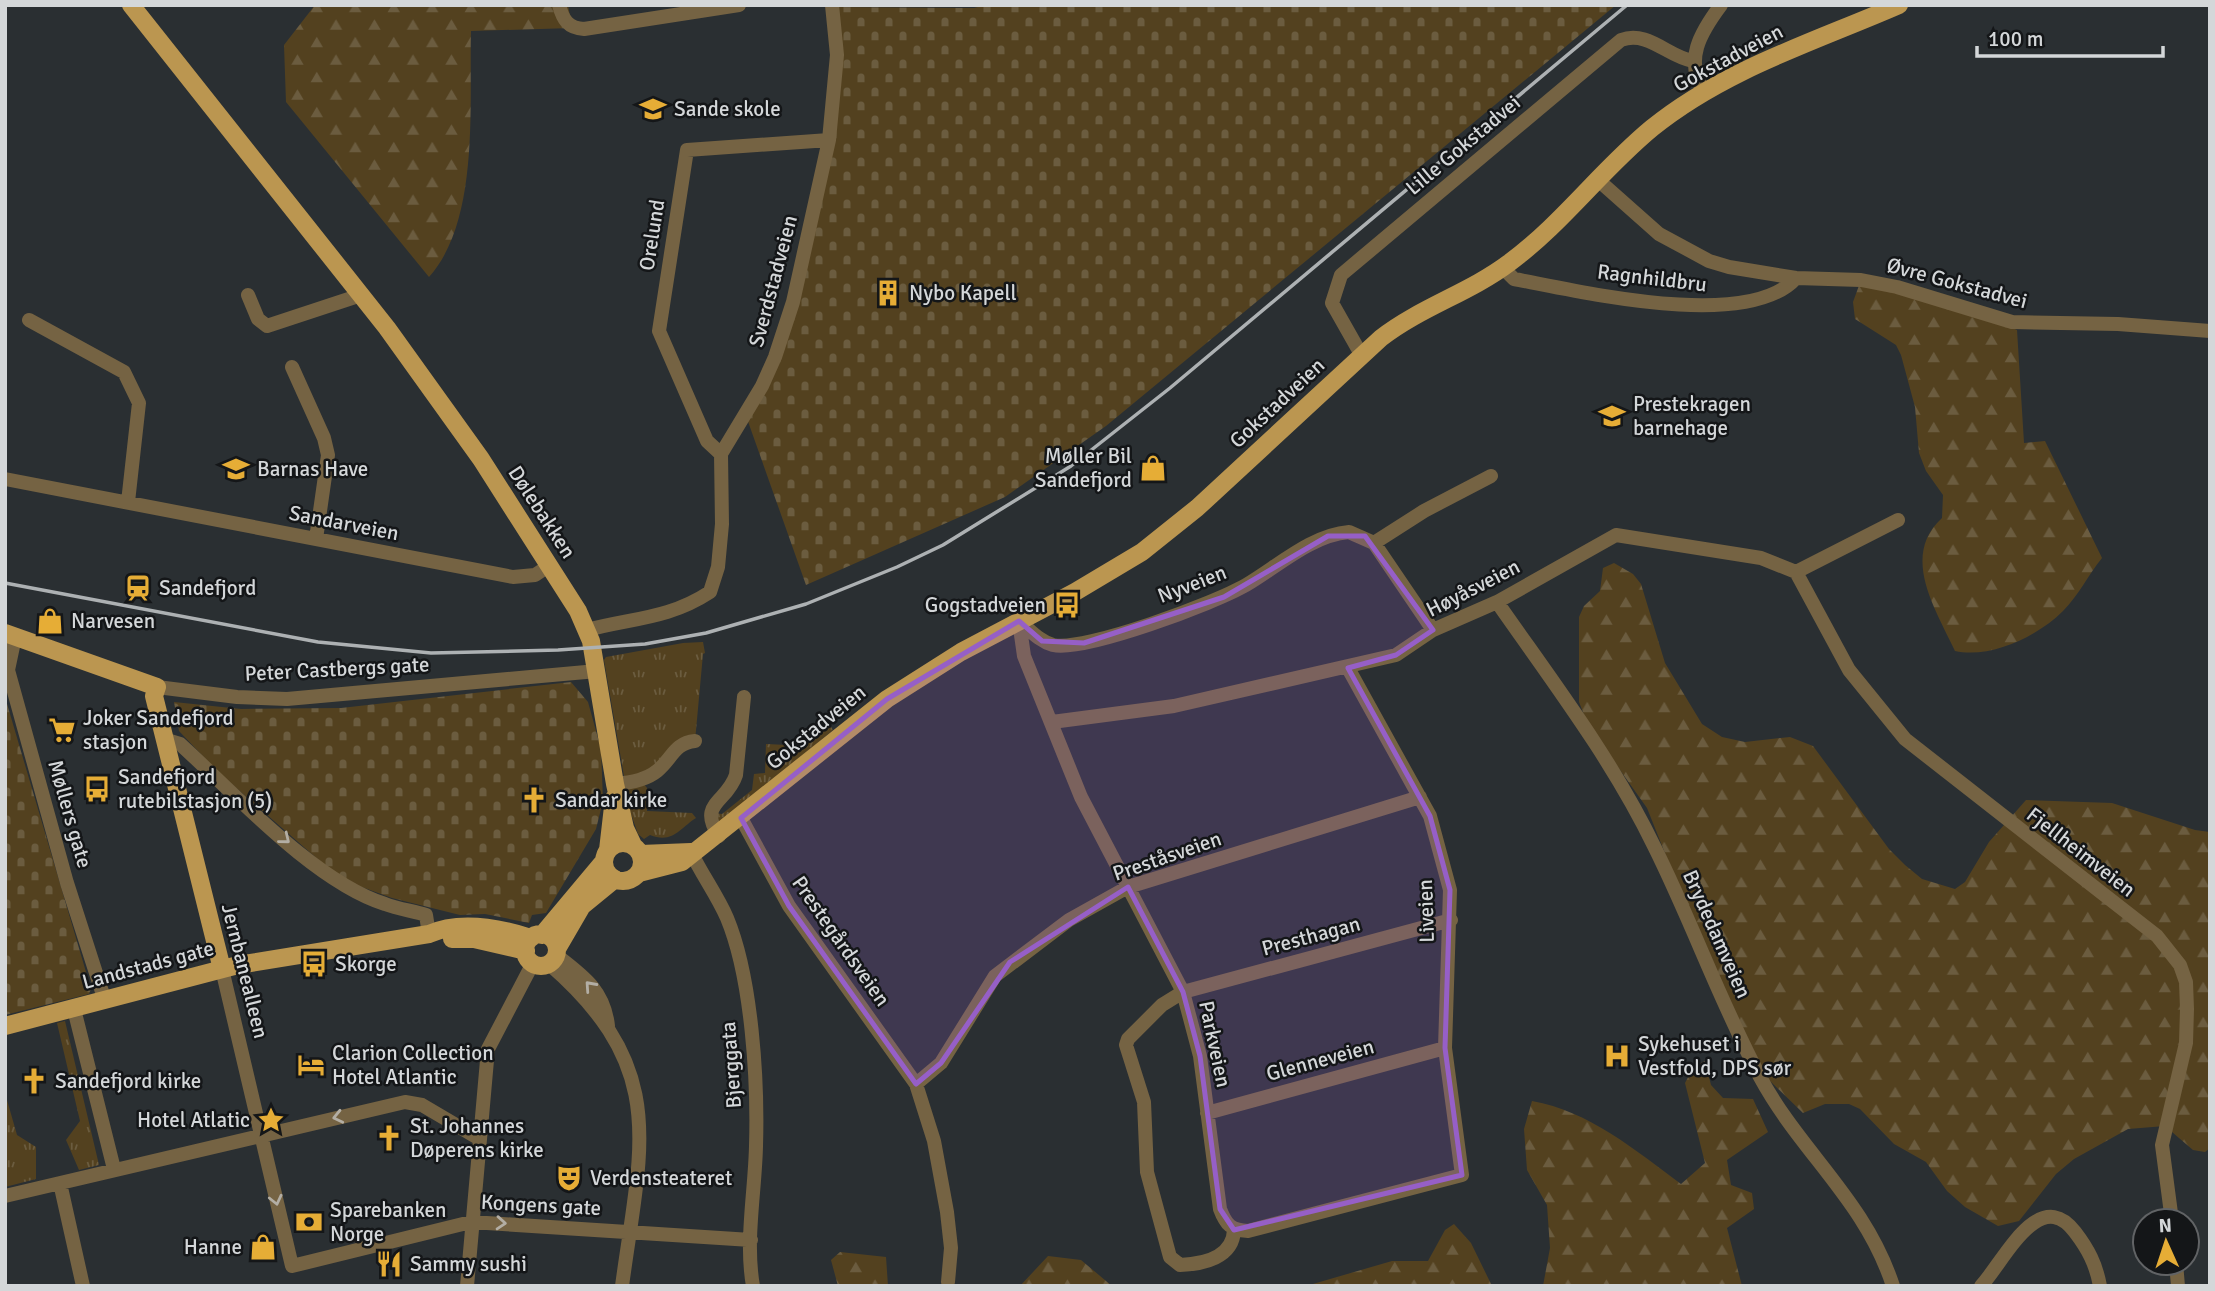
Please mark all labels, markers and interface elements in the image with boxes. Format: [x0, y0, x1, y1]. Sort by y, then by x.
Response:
scale bar [1977, 14, 2162, 58]
street label: Gokstadveien [1669, 18, 1787, 98]
text: 100 m [1988, 26, 2043, 52]
street label: Lille Gokstadvei [1400, 89, 1526, 201]
school or university icon: Sande skole [638, 94, 668, 124]
place label: Sande skole [674, 96, 781, 122]
street label: Orelund [634, 198, 670, 272]
street label: Sverdstadveien [743, 212, 803, 350]
street label: Øvre Gokstadvei [1884, 252, 2030, 314]
street label: Ragnhildbru [1596, 258, 1708, 298]
building icon: Nybo Kapell [873, 278, 903, 308]
place label: Nybo Kapell [909, 280, 1017, 306]
street label: Gokstadveien [1224, 352, 1330, 454]
place label: Prestekragen barnehage [1633, 391, 1751, 441]
school or university icon: Prestekragen barnehage [1597, 401, 1627, 431]
place label: Møller Bil Sandefjord [1035, 443, 1132, 493]
shop icon: Møller Bil Sandefjord [1138, 453, 1168, 483]
school or university icon: Barnas Have [221, 454, 251, 484]
place label: Barnas Have [257, 456, 368, 482]
street label: Dølebakken [502, 461, 582, 563]
street label: Sandarveien [287, 500, 401, 546]
street label: Høyåsveien [1422, 553, 1524, 623]
street label: Nyveien [1154, 559, 1230, 609]
station icon: Sandefjord [123, 573, 153, 603]
place label: Sandefjord [159, 575, 256, 601]
bus stop icon: Gogstadveien [1052, 590, 1082, 620]
place label: Gogstadveien [925, 592, 1046, 618]
shop icon: Narvesen [35, 606, 65, 636]
place label: Narvesen [71, 608, 155, 634]
street label: Peter Castbergs gate [244, 651, 430, 687]
street label: Gokstadveien [761, 679, 871, 775]
place label: Joker Sandefjord stasjon [83, 705, 234, 755]
supermarket icon: Joker Sandefjord stasjon [47, 715, 77, 745]
street label: Møllers gate [42, 757, 98, 871]
place label: Sandefjord rutebilstasjon (5) [118, 764, 272, 814]
bus stop icon: Sandefjord rutebilstasjon (5) [82, 774, 112, 804]
church icon: Sandar kirke [519, 785, 549, 815]
place label: Sandar kirke [555, 787, 667, 813]
street label: Fjellheimveien [2021, 801, 2141, 903]
street label: Preståsveien [1109, 825, 1225, 887]
one-way arrow [277, 831, 290, 843]
street label: Brydedamveien [1677, 866, 1757, 1002]
street label: Prestegårdsveien [786, 871, 896, 1011]
street label: Liveien [1412, 879, 1440, 943]
street label: Jernbanealleen [216, 901, 274, 1041]
street label: Presthagan [1259, 910, 1363, 962]
street label: Landstads gate [79, 935, 217, 995]
bus stop icon: Skorge [299, 949, 329, 979]
place label: Skorge [335, 951, 397, 977]
one-way arrow [586, 981, 598, 994]
street label: Parkveien [1193, 998, 1237, 1090]
street label: Bjerggata [715, 1021, 747, 1109]
place label: Sykehuset i Vestfold, DPS sør [1638, 1031, 1792, 1081]
street label: Glenneveien [1263, 1033, 1377, 1087]
place label: Clarion Collection Hotel Atlantic [332, 1040, 494, 1090]
hospital icon: Sykehuset i Vestfold, DPS sør [1602, 1041, 1632, 1071]
hotel icon: Clarion Collection Hotel Atlantic [296, 1050, 326, 1080]
church icon: Sandefjord kirke [19, 1066, 49, 1096]
place label: Sandefjord kirke [55, 1068, 201, 1094]
place icon: Hotel Atlatic [256, 1105, 286, 1135]
place label: Hotel Atlatic [137, 1107, 250, 1133]
one-way arrow [332, 1109, 344, 1124]
place label: St. Johannes Døperens kirke [410, 1113, 544, 1163]
church icon: St. Johannes Døperens kirke [374, 1123, 404, 1153]
theatre icon: Verdensteateret [554, 1163, 584, 1193]
place label: Verdensteateret [590, 1165, 732, 1191]
street label: Kongens gate [480, 1189, 602, 1221]
one-way arrow [268, 1194, 282, 1206]
place label: Sparebanken Norge [330, 1197, 447, 1247]
bank icon: Sparebanken Norge [294, 1207, 324, 1237]
north arrow [2131, 1207, 2201, 1277]
text: N [2158, 1214, 2172, 1238]
one-way arrow [496, 1216, 507, 1231]
shop icon: Hanne [248, 1232, 278, 1262]
place label: Hanne [184, 1234, 242, 1260]
restaurant icon: Sammy sushi [374, 1249, 404, 1279]
place label: Sammy sushi [410, 1251, 527, 1277]

